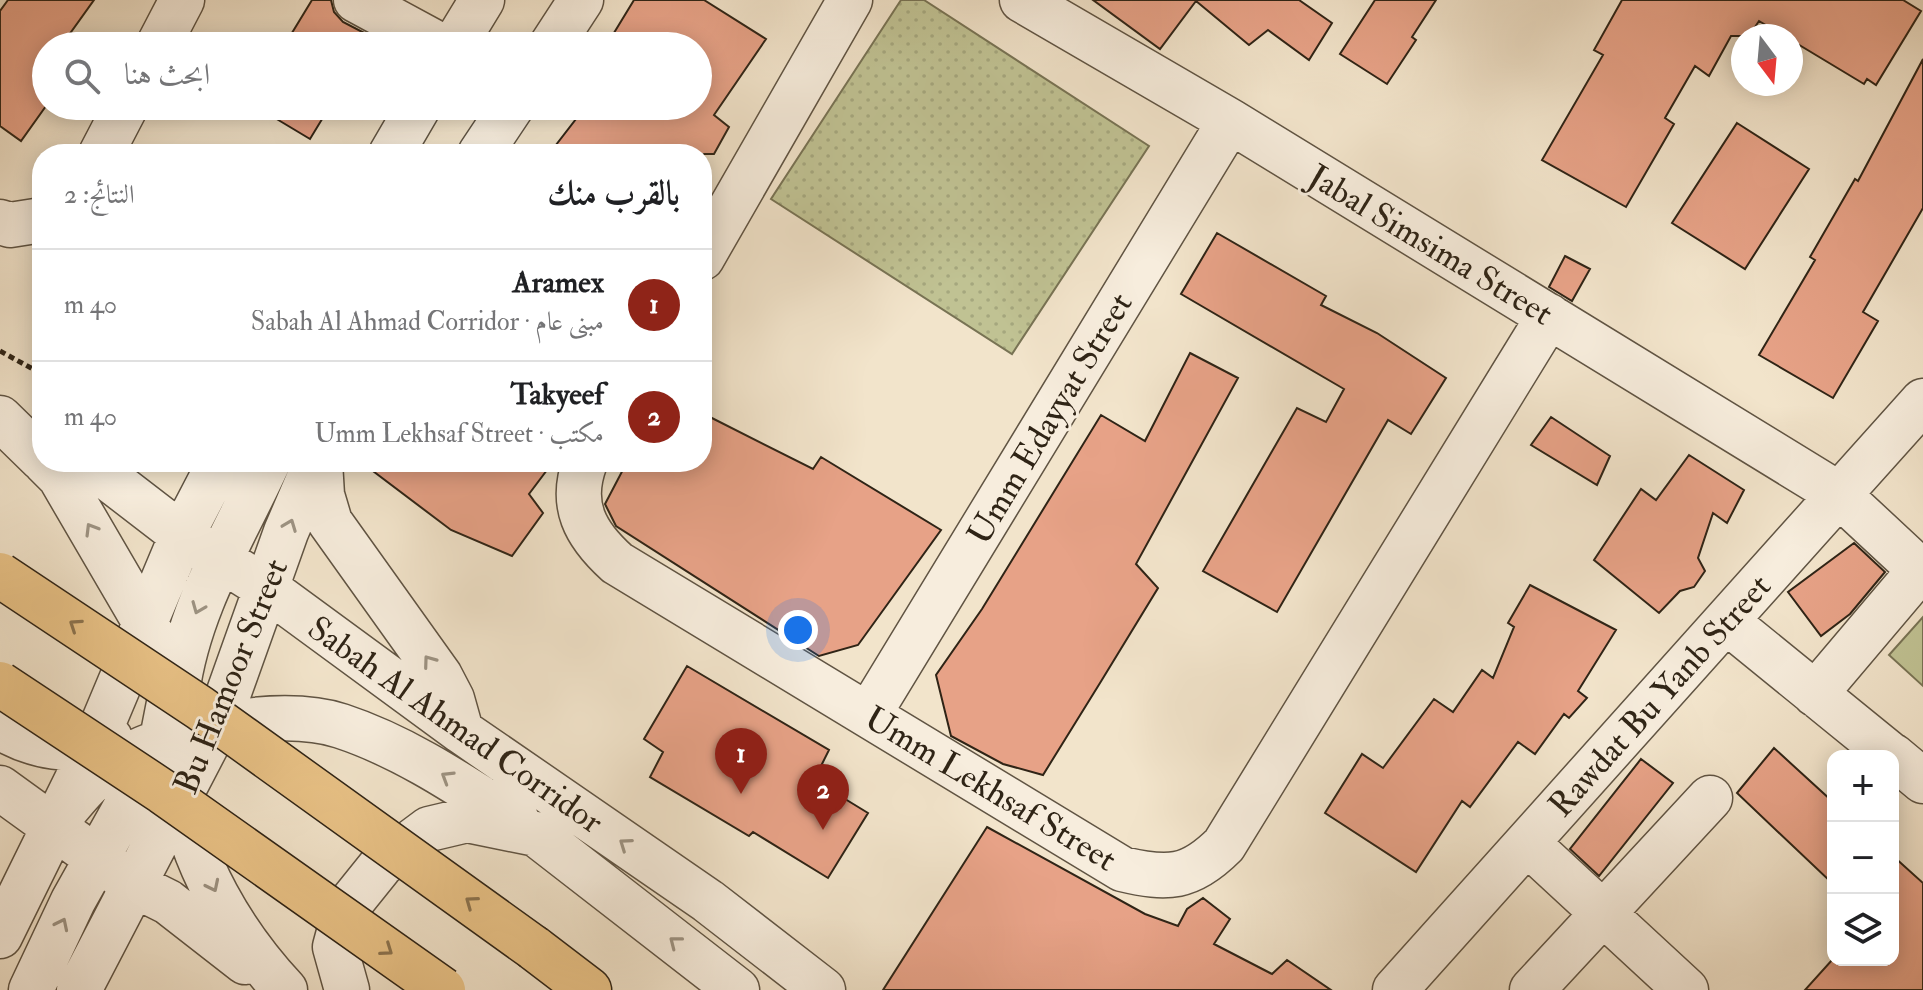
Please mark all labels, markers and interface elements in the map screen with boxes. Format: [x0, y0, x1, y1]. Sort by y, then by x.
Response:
north arrow [1731, 24, 1803, 96]
search box [32, 32, 712, 120]
icon: search [60, 54, 104, 98]
text: ابحث هنا [124, 56, 210, 93]
street label: Jabal Simsima Street [1299, 155, 1560, 335]
text: بالقرب منك [547, 172, 680, 215]
text: النتائج: 2 [64, 179, 135, 211]
text: Aramex [512, 264, 604, 301]
street label: Umm Edayyat Street [958, 285, 1142, 553]
text: 40 m [64, 289, 117, 321]
text: 1 [649, 289, 659, 321]
text: مبنى عام · Sabah Al Ahmad Corridor [251, 306, 604, 338]
text: Takyeef [511, 376, 604, 413]
text: 40 m [64, 401, 117, 433]
text: 2 [647, 401, 661, 433]
text: مكتب · Umm Lekhsaf Street [314, 418, 604, 450]
one-way arrow [280, 519, 297, 533]
one-way arrow [85, 523, 100, 538]
street label: Bu Hamoor Street [165, 553, 298, 800]
street label: Rawdat Bu Yanb Street [1540, 566, 1780, 826]
one-way arrow [191, 600, 208, 614]
street label: Sabah Al Ahmad Corridor [299, 607, 611, 844]
your location [778, 610, 818, 650]
one-way arrow [69, 619, 83, 634]
one-way arrow [424, 655, 439, 669]
street label: Umm Lekhsaf Street [857, 697, 1124, 881]
pin: 1 [715, 728, 767, 794]
map controls [1827, 750, 1899, 966]
button: + [1827, 750, 1899, 822]
pin: 2 [797, 764, 849, 830]
one-way arrow [441, 771, 456, 786]
button: − [1827, 822, 1899, 894]
one-way arrow [619, 839, 633, 854]
one-way arrow [203, 878, 219, 893]
button: layers [1827, 894, 1899, 966]
one-way arrow [465, 898, 479, 912]
one-way arrow [52, 917, 68, 932]
one-way arrow [669, 938, 684, 952]
one-way arrow [379, 940, 393, 955]

